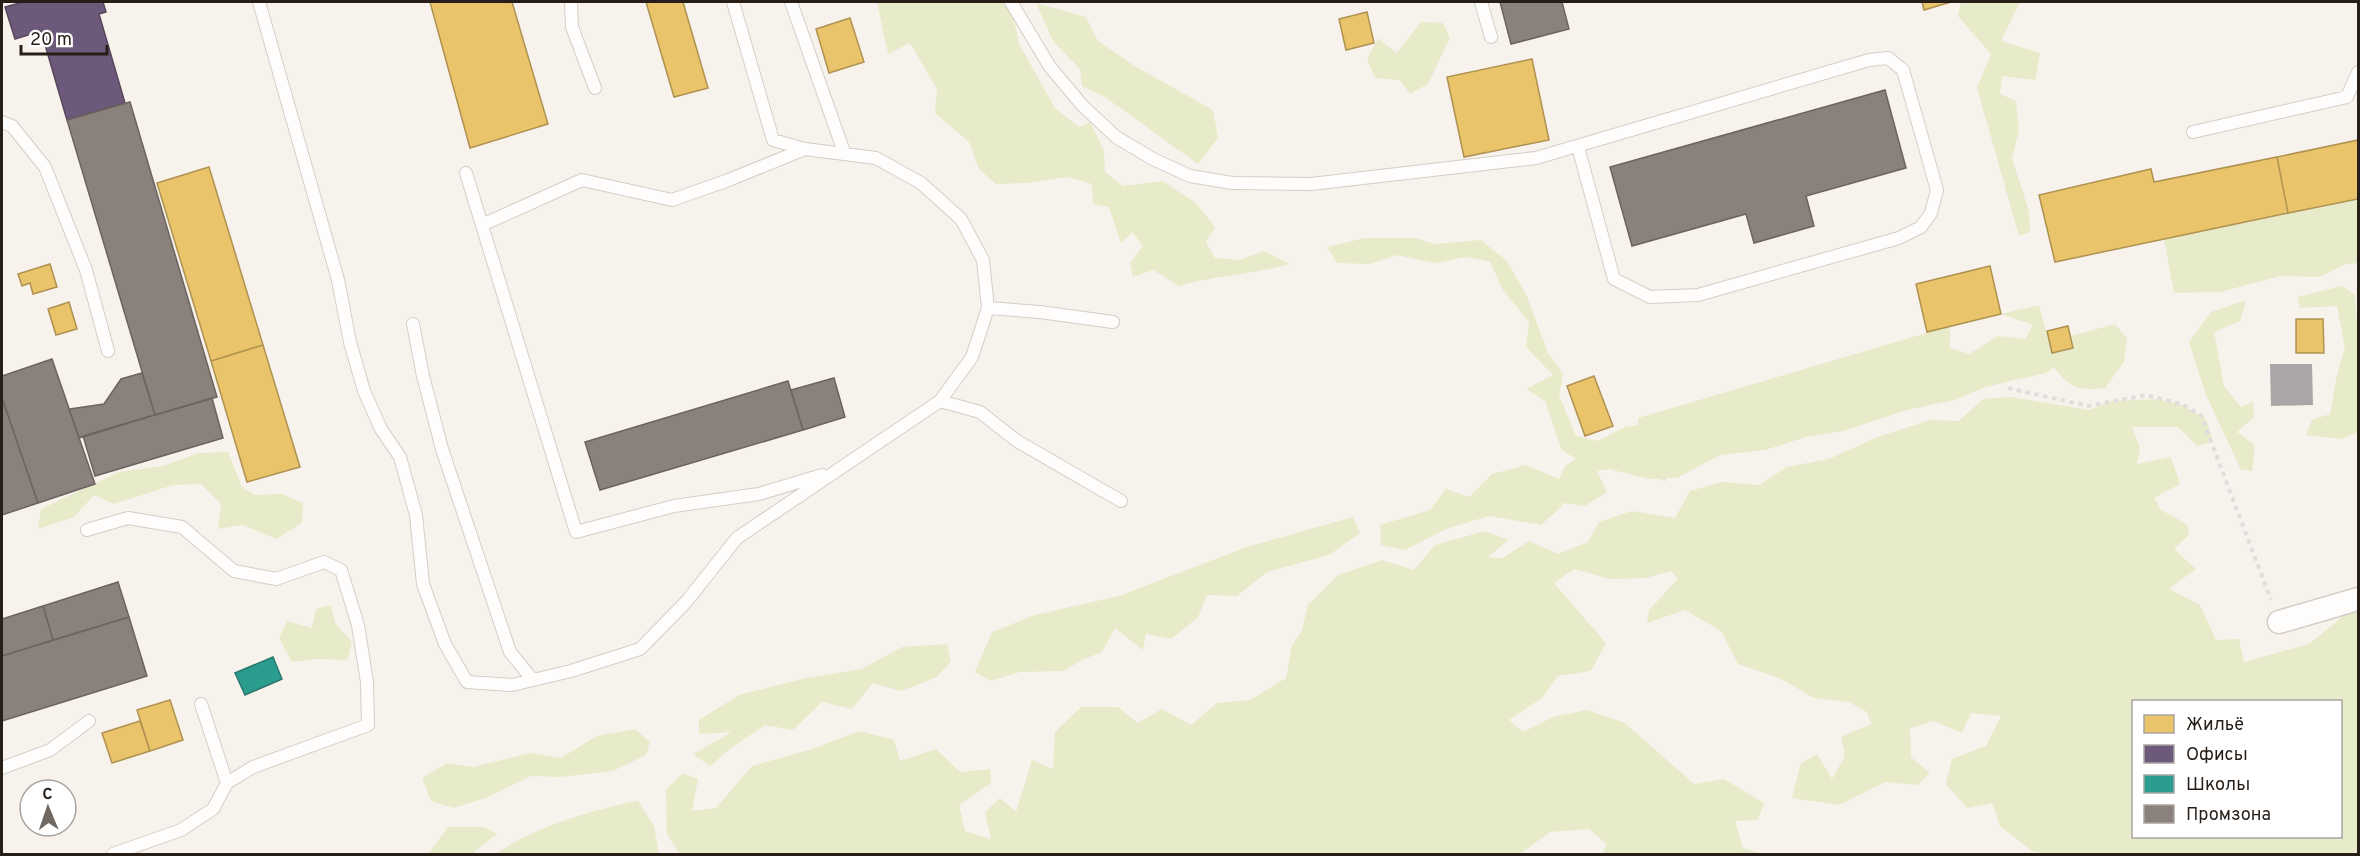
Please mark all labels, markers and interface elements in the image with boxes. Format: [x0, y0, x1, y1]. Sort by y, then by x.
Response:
scale bar [21, 18, 106, 56]
text: 20 m [30, 29, 72, 52]
legend [2132, 700, 2342, 838]
text: Жильё [2186, 714, 2244, 737]
text: Офисы [2186, 744, 2248, 767]
text: Школы [2186, 774, 2250, 797]
north arrow [18, 778, 78, 838]
text: С [42, 785, 53, 805]
text: Промзона [2186, 804, 2271, 827]

